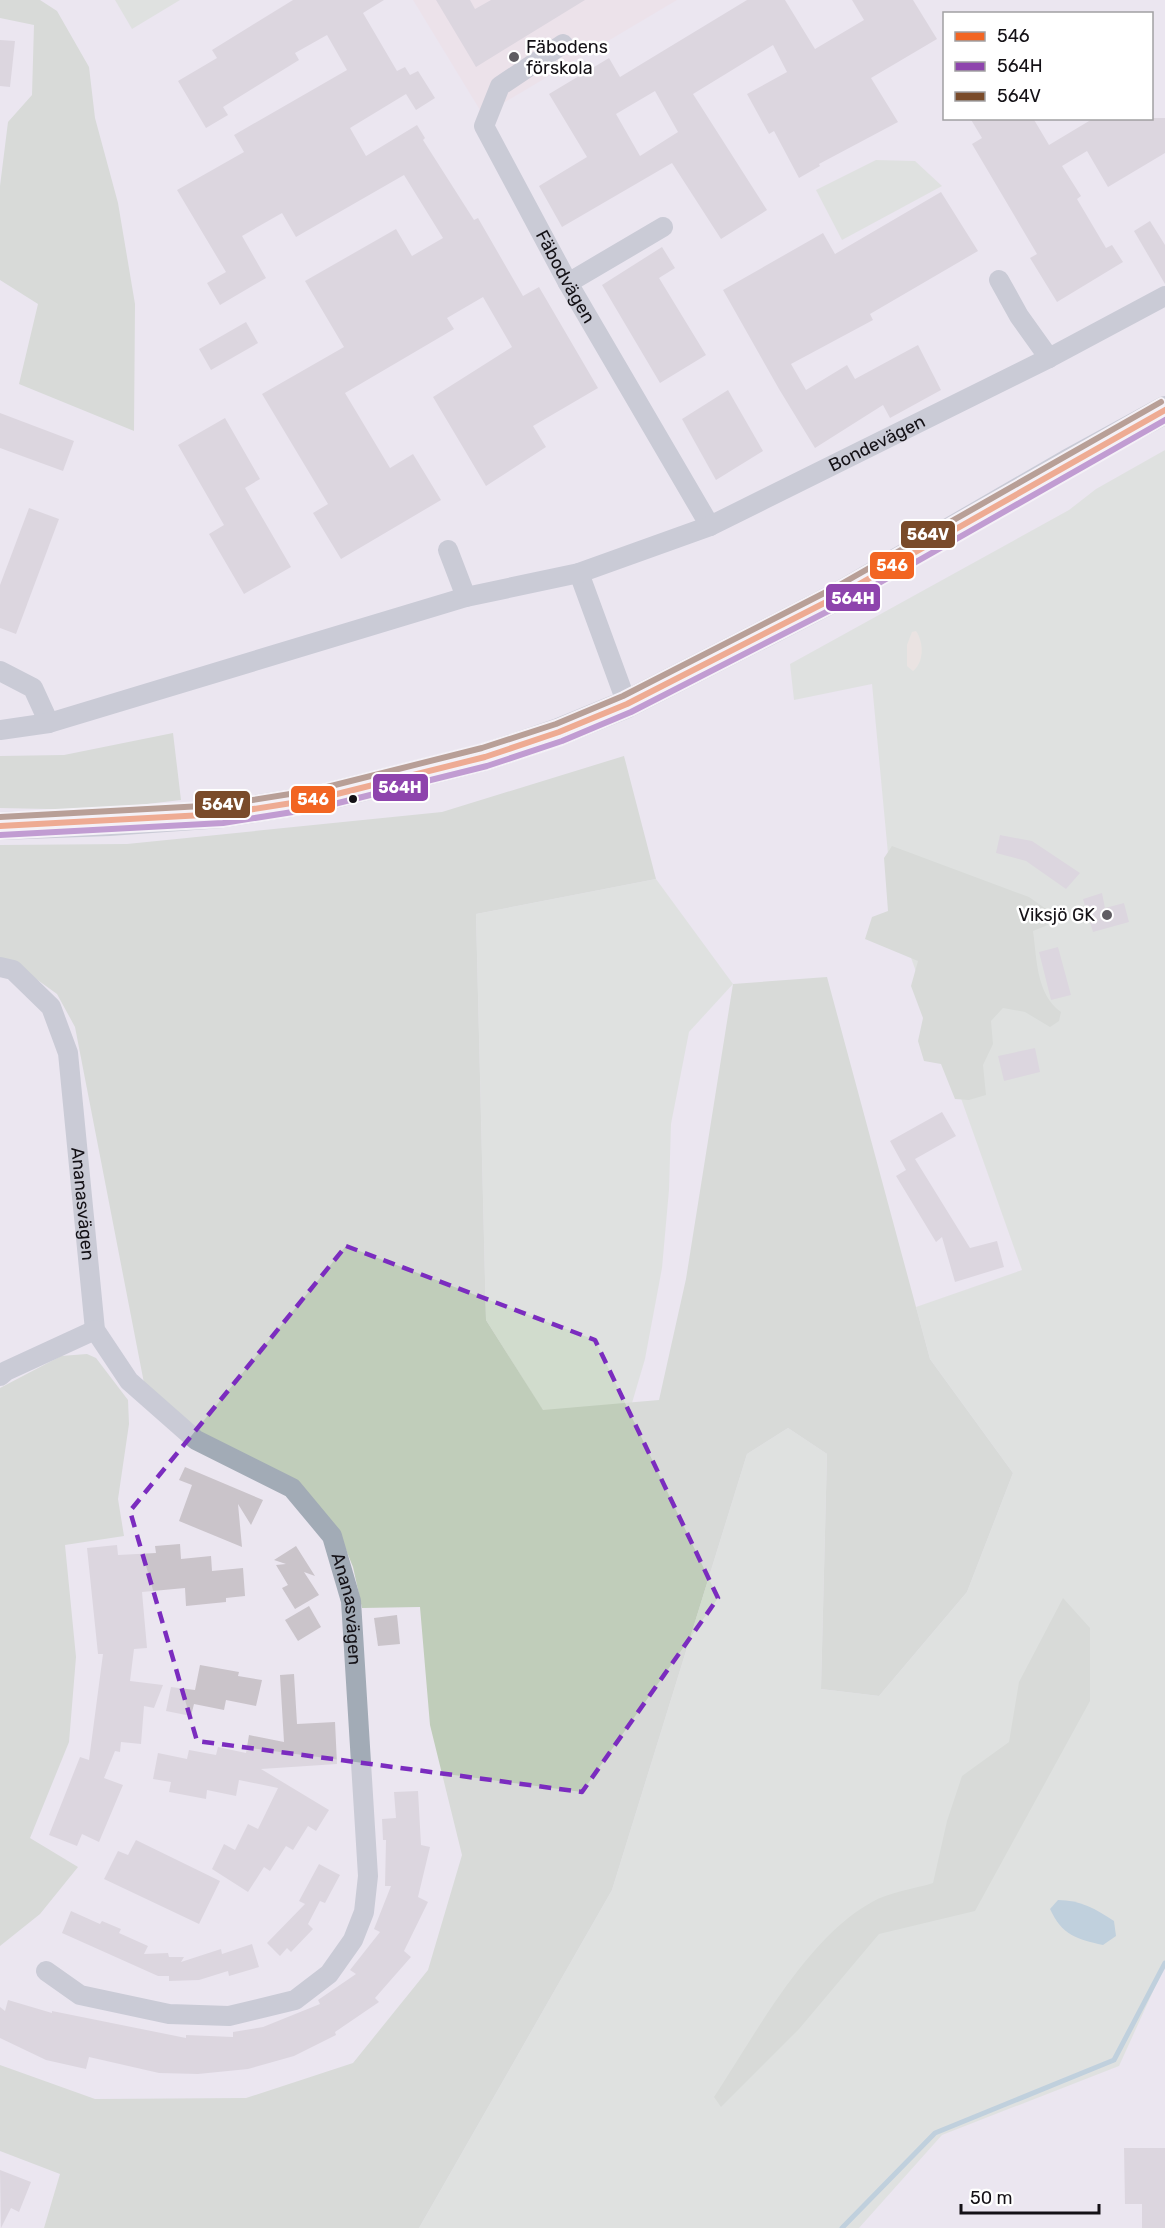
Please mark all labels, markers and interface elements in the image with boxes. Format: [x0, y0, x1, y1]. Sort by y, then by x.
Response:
legend [943, 12, 1153, 120]
text: 546 [997, 25, 1030, 47]
place label: Fäbodens förskola [526, 36, 608, 79]
marker: Fäbodens förskola [507, 50, 521, 64]
text: 564H [997, 55, 1043, 77]
text: 564V [997, 85, 1041, 107]
street label: Fäbodvägen [531, 226, 600, 327]
street label: Bondevägen [825, 410, 929, 477]
line badge: 564V [900, 520, 956, 549]
text: 564V [907, 525, 949, 544]
line badge: 546 [869, 551, 915, 580]
text: 546 [876, 556, 908, 575]
line badge: 564H [825, 583, 881, 612]
text: 564H [831, 589, 875, 608]
line badge: 564H [372, 773, 429, 802]
text: 564H [378, 778, 422, 797]
line badge: 546 [290, 785, 336, 814]
line badge: 564V [194, 790, 251, 819]
text: 546 [297, 790, 329, 809]
unlabelled marker [347, 793, 359, 805]
text: 564V [202, 795, 244, 814]
place label: Viksjö GK [1018, 904, 1095, 926]
marker: Viksjö GK [1100, 908, 1114, 922]
street label: Ananasvägen [66, 1146, 99, 1262]
street label: Ananasvägen [326, 1550, 366, 1666]
scale bar [961, 2177, 1099, 2215]
text: 50 m [970, 2187, 1013, 2209]

